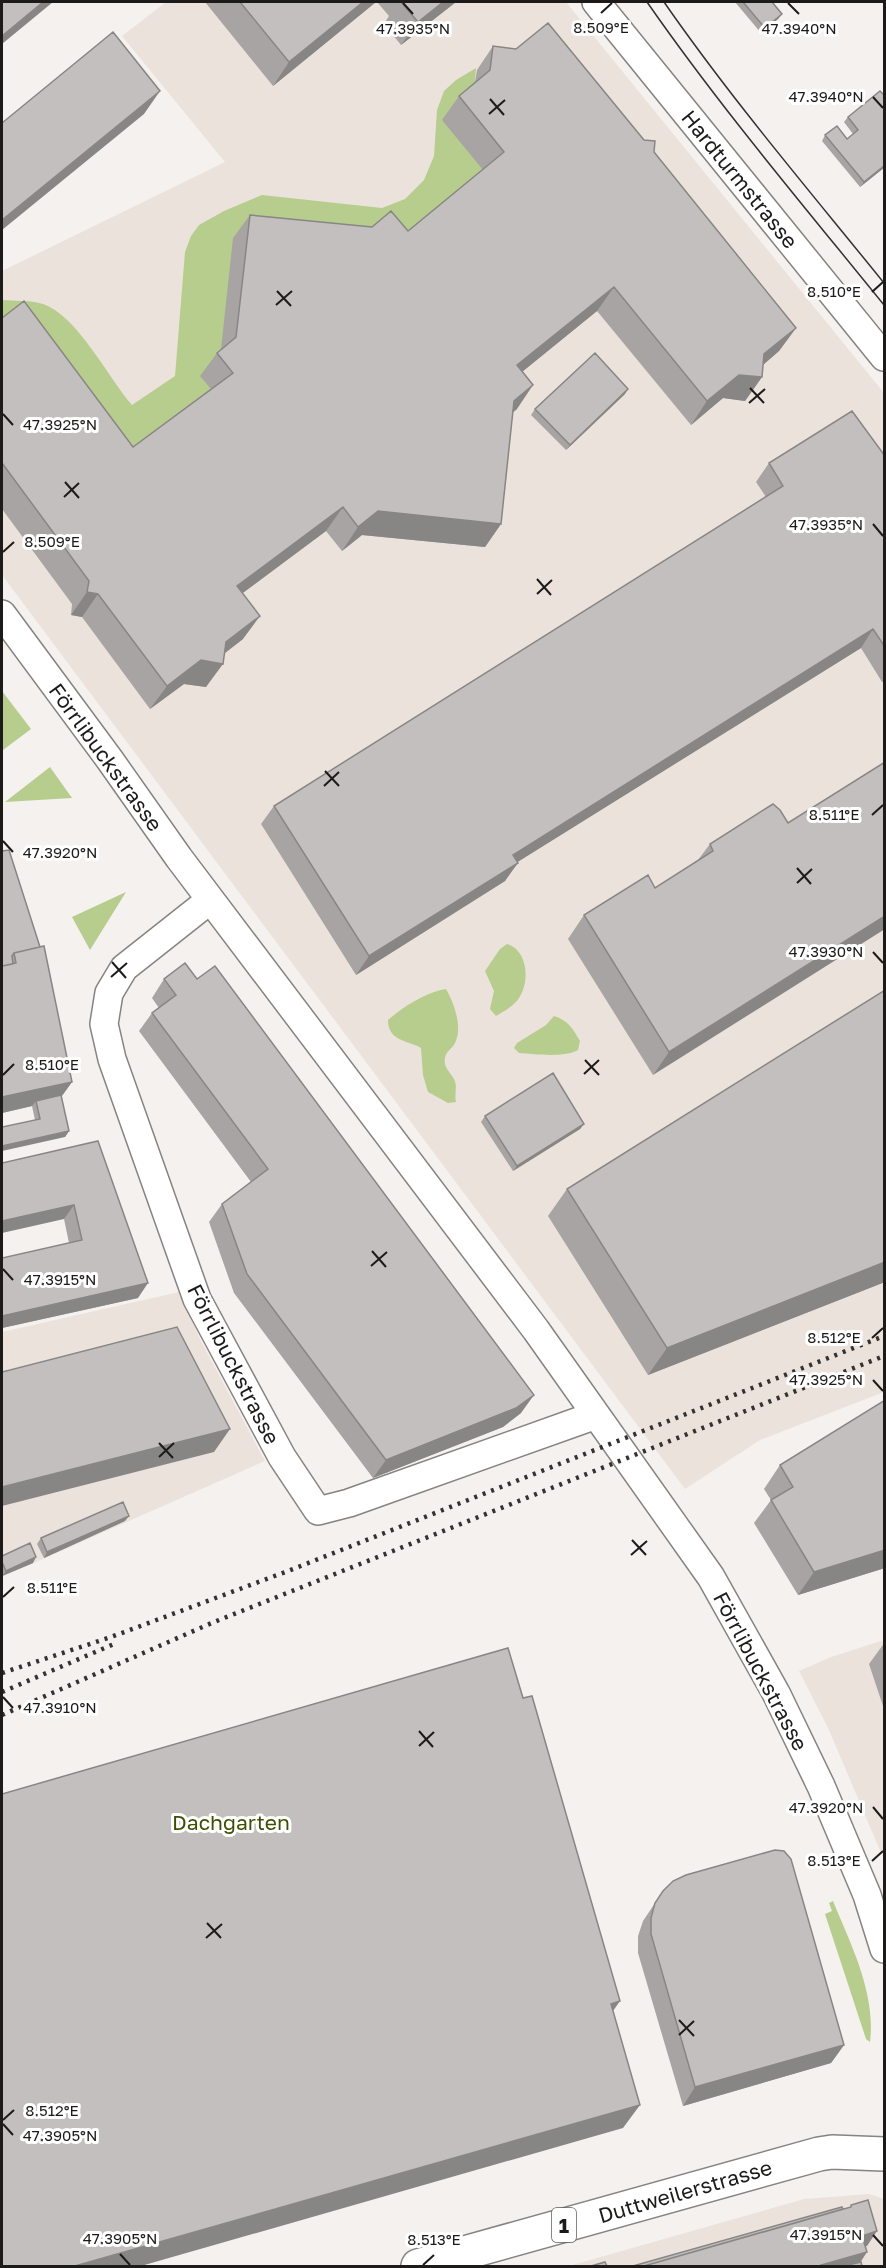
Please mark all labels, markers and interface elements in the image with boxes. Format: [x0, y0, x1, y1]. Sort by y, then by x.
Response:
text: 8.509°E [573, 18, 629, 36]
text: 47.3935°N [376, 19, 450, 37]
text: 47.3940°N [761, 19, 837, 37]
text: 47.3940°N [788, 87, 864, 105]
street label: Hardturmstrasse [676, 105, 804, 253]
text: 8.510°E [807, 282, 861, 300]
text: 47.3925°N [23, 415, 97, 433]
text: 47.3935°N [789, 515, 863, 533]
text: 8.509°E [24, 532, 80, 550]
street label: Förrlibuckstrasse [44, 678, 168, 836]
text: 8.511°E [809, 805, 859, 823]
text: 47.3920°N [23, 843, 97, 861]
text: 47.3930°N [789, 942, 863, 960]
text: 8.510°E [25, 1055, 79, 1073]
text: 47.3915°N [24, 1270, 96, 1288]
street label: Förrlibuckstrasse [182, 1280, 286, 1448]
text: 8.512°E [807, 1328, 861, 1346]
text: 47.3925°N [789, 1370, 863, 1388]
text: 8.511°E [27, 1578, 77, 1596]
street label: Förrlibuckstrasse [708, 1587, 814, 1755]
text: 47.3910°N [23, 1698, 97, 1716]
text: 47.3920°N [789, 1798, 863, 1816]
park label: Dachgarten [172, 1809, 290, 1835]
text: 8.513°E [807, 1851, 861, 1869]
text: 8.512°E [25, 2101, 79, 2119]
text: 47.3905°N [23, 2126, 97, 2144]
street label: Duttweilerstrasse [595, 2154, 775, 2228]
road number: 1 [552, 2208, 576, 2242]
text: 47.3915°N [790, 2225, 862, 2243]
text: 47.3905°N [83, 2229, 157, 2247]
text: 8.513°E [407, 2230, 461, 2248]

